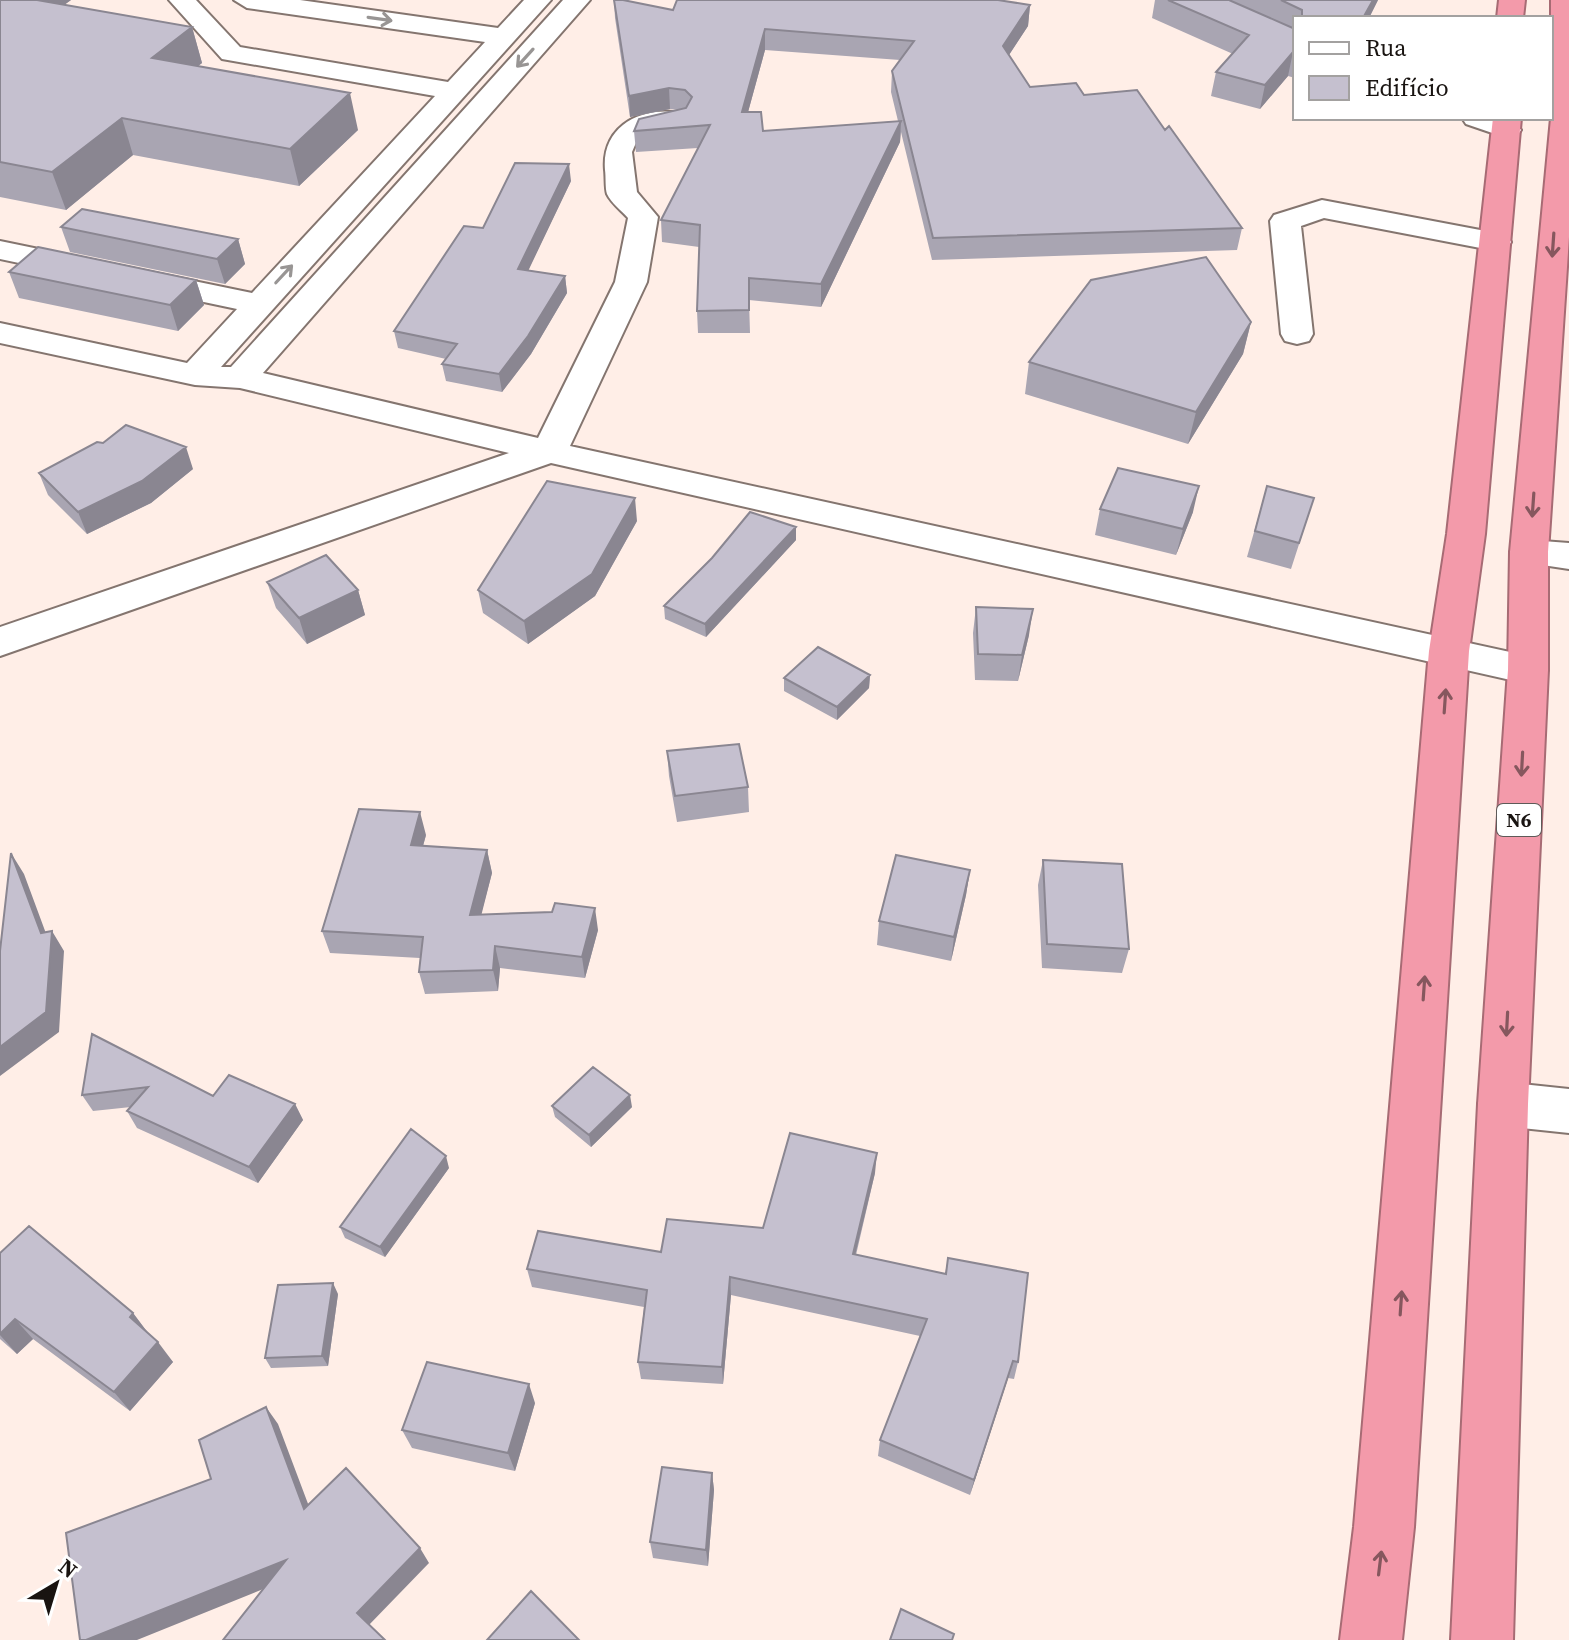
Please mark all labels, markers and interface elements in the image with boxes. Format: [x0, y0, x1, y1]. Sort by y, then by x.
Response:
one-way arrow [367, 12, 392, 27]
legend [1293, 16, 1553, 120]
text: Rua [1365, 31, 1407, 64]
one-way arrow [517, 48, 535, 68]
text: Edifício [1365, 71, 1449, 104]
one-way arrow [1546, 231, 1561, 258]
one-way arrow [275, 265, 293, 285]
one-way arrow [1525, 491, 1540, 518]
one-way arrow [1438, 688, 1453, 715]
one-way arrow [1515, 750, 1530, 777]
road number: N6 [1497, 804, 1541, 836]
one-way arrow [1417, 975, 1432, 1002]
one-way arrow [1500, 1010, 1515, 1037]
one-way arrow [1394, 1290, 1409, 1317]
north arrow [16, 1544, 96, 1624]
one-way arrow [1373, 1550, 1388, 1576]
text: N [53, 1551, 84, 1585]

